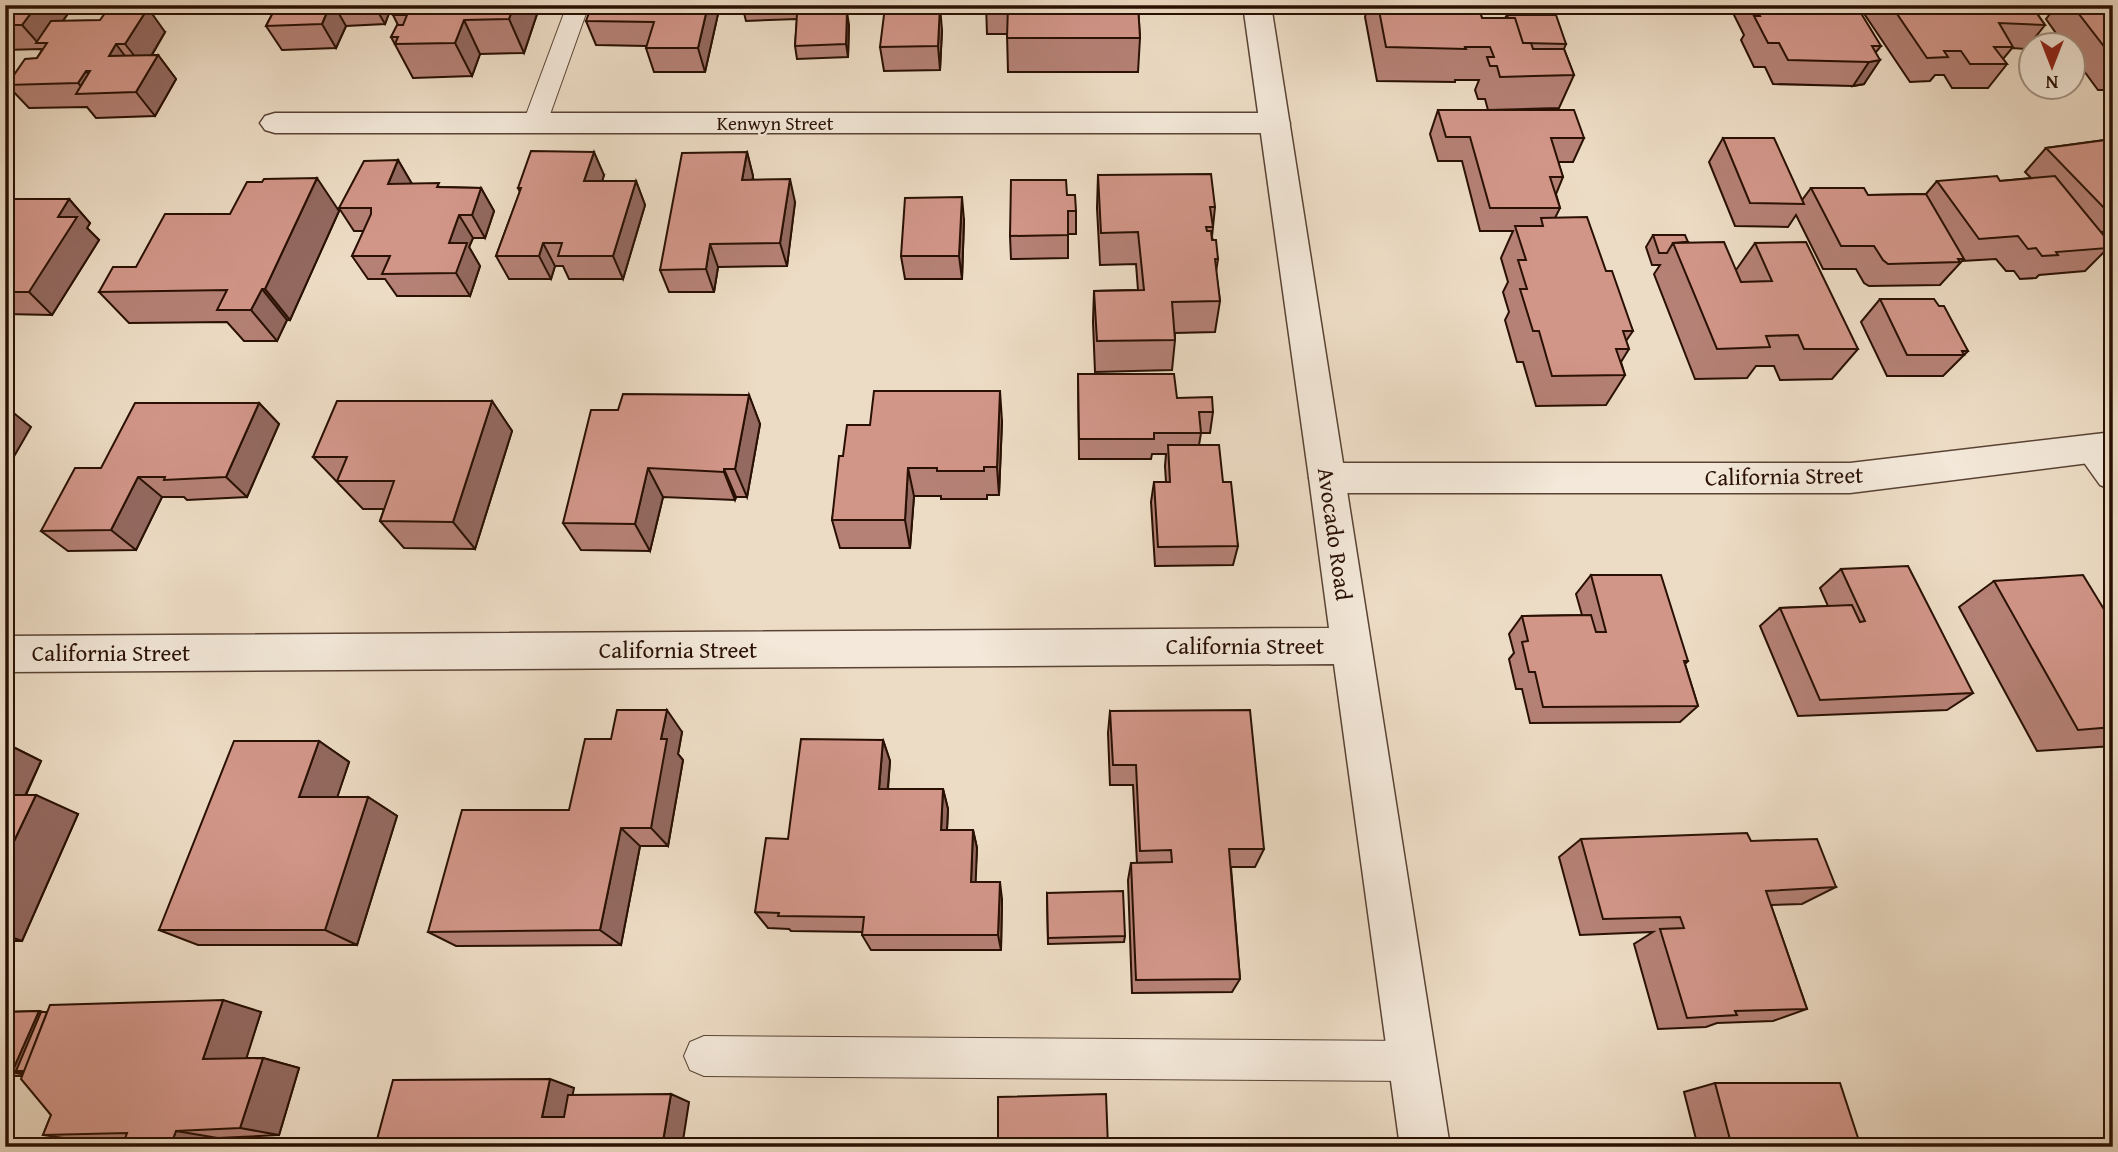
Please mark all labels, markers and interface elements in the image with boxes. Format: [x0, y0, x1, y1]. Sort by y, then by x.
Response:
north arrow [2016, 32, 2086, 102]
text: N [2045, 69, 2058, 97]
street label: Kenwyn Street [717, 109, 834, 137]
street label: California Street [1705, 458, 1863, 493]
street label: Avocado Road [1310, 465, 1361, 603]
street label: California Street [1166, 629, 1324, 662]
street label: California Street [599, 633, 757, 666]
street label: California Street [32, 636, 190, 669]

